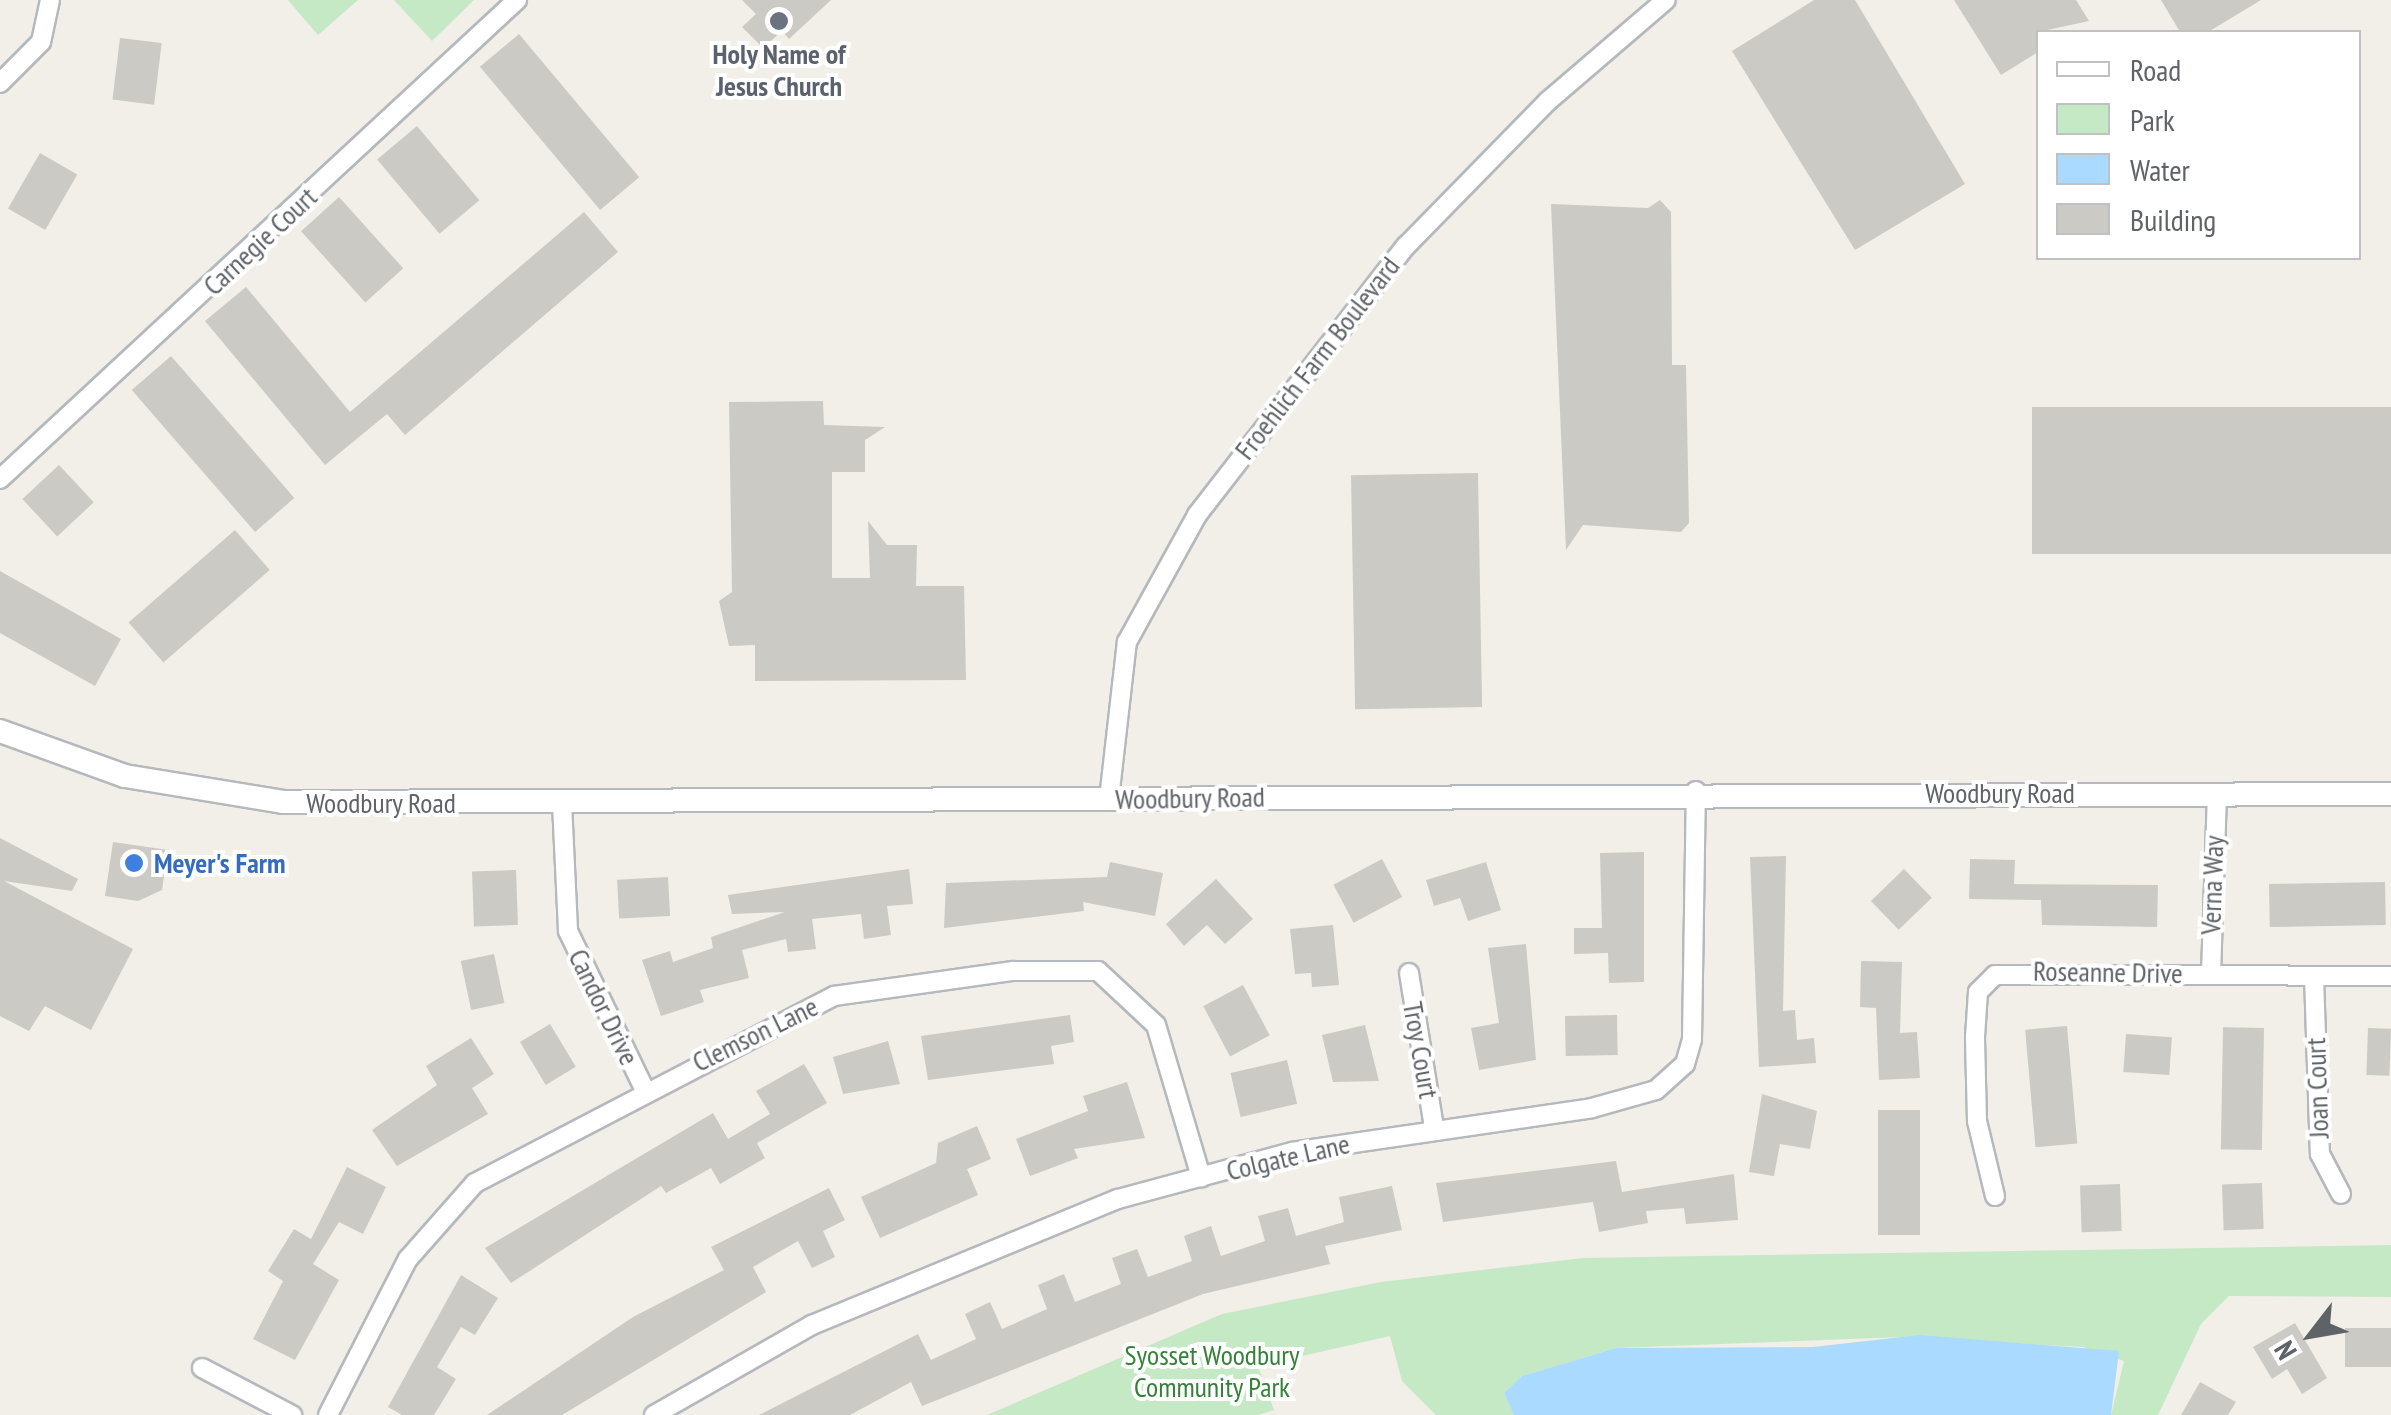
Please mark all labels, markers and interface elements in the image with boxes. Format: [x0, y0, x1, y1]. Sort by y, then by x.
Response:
marker: Holy Name of Jesus Church [768, 10, 790, 32]
legend [2036, 30, 2361, 260]
place label: Holy Name of Jesus Church [712, 37, 846, 103]
text: Road [2130, 50, 2181, 89]
text: Park [2130, 100, 2175, 139]
text: Water [2130, 150, 2190, 189]
street label: Carnegie Court [196, 180, 324, 302]
text: Building [2130, 200, 2216, 239]
street label: Froehlich Farm Boulevard [1228, 250, 1406, 466]
street label: Woodbury Road [1925, 776, 2075, 810]
street label: Woodbury Road [1115, 780, 1265, 816]
street label: Woodbury Road [306, 786, 456, 820]
street label: Verna Way [2193, 835, 2231, 935]
place label: Meyer's Farm [154, 846, 285, 880]
marker: Meyer's Farm [123, 852, 145, 874]
street label: Candor Drive [562, 944, 646, 1070]
street label: Roseanne Drive [2033, 954, 2183, 990]
street label: Clemson Lane [687, 989, 823, 1079]
street label: Troy Court [1396, 999, 1446, 1101]
street label: Joan Court [2298, 1037, 2336, 1139]
street label: Colgate Lane [1223, 1127, 1353, 1187]
north arrow [2261, 1285, 2361, 1385]
text: N [2265, 1335, 2305, 1367]
park label: Syosset Woodbury Community Park [1124, 1338, 1300, 1404]

